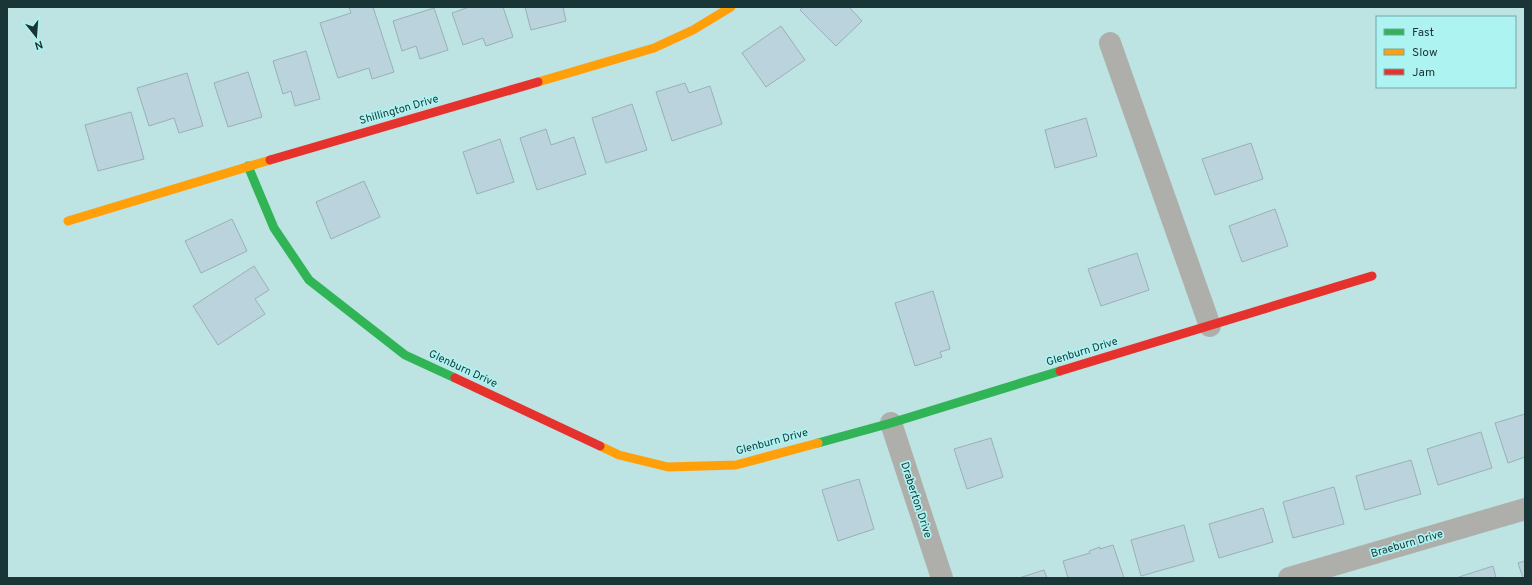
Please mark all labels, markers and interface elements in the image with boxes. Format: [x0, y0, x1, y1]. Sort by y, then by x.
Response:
north arrow [16, 16, 56, 56]
legend [1376, 16, 1516, 88]
text: Fast [1412, 25, 1434, 41]
text: N [33, 37, 44, 52]
text: Slow [1412, 45, 1438, 61]
text: Jam [1412, 65, 1435, 81]
street label: Shillington Drive [358, 92, 440, 128]
street label: Glenburn Drive [1044, 334, 1120, 370]
street label: Glenburn Drive [426, 347, 500, 391]
street label: Glenburn Drive [734, 426, 810, 458]
street label: Draberton Drive [897, 460, 935, 540]
street label: Braeburn Drive [1369, 527, 1445, 561]

